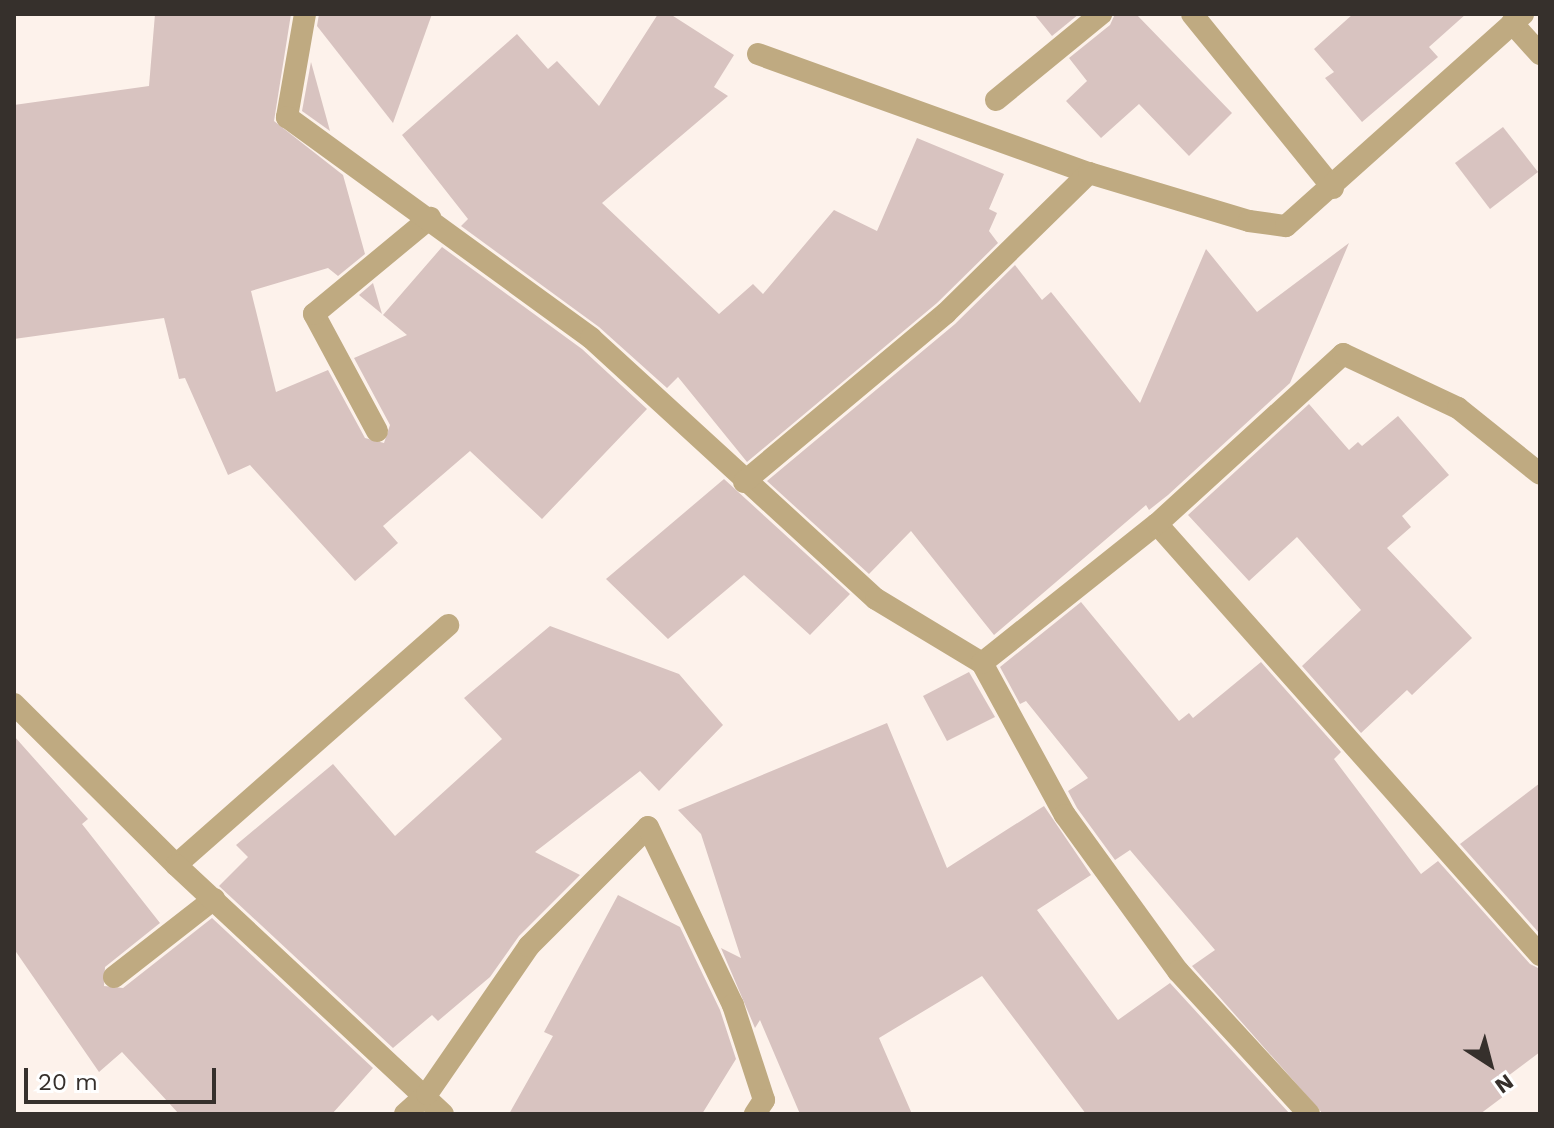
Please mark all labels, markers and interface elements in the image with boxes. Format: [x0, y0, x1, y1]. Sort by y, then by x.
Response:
north arrow [1450, 1024, 1530, 1104]
scale bar [28, 1052, 220, 1102]
text: 20 m [38, 1068, 98, 1096]
text: N [1490, 1069, 1518, 1099]

